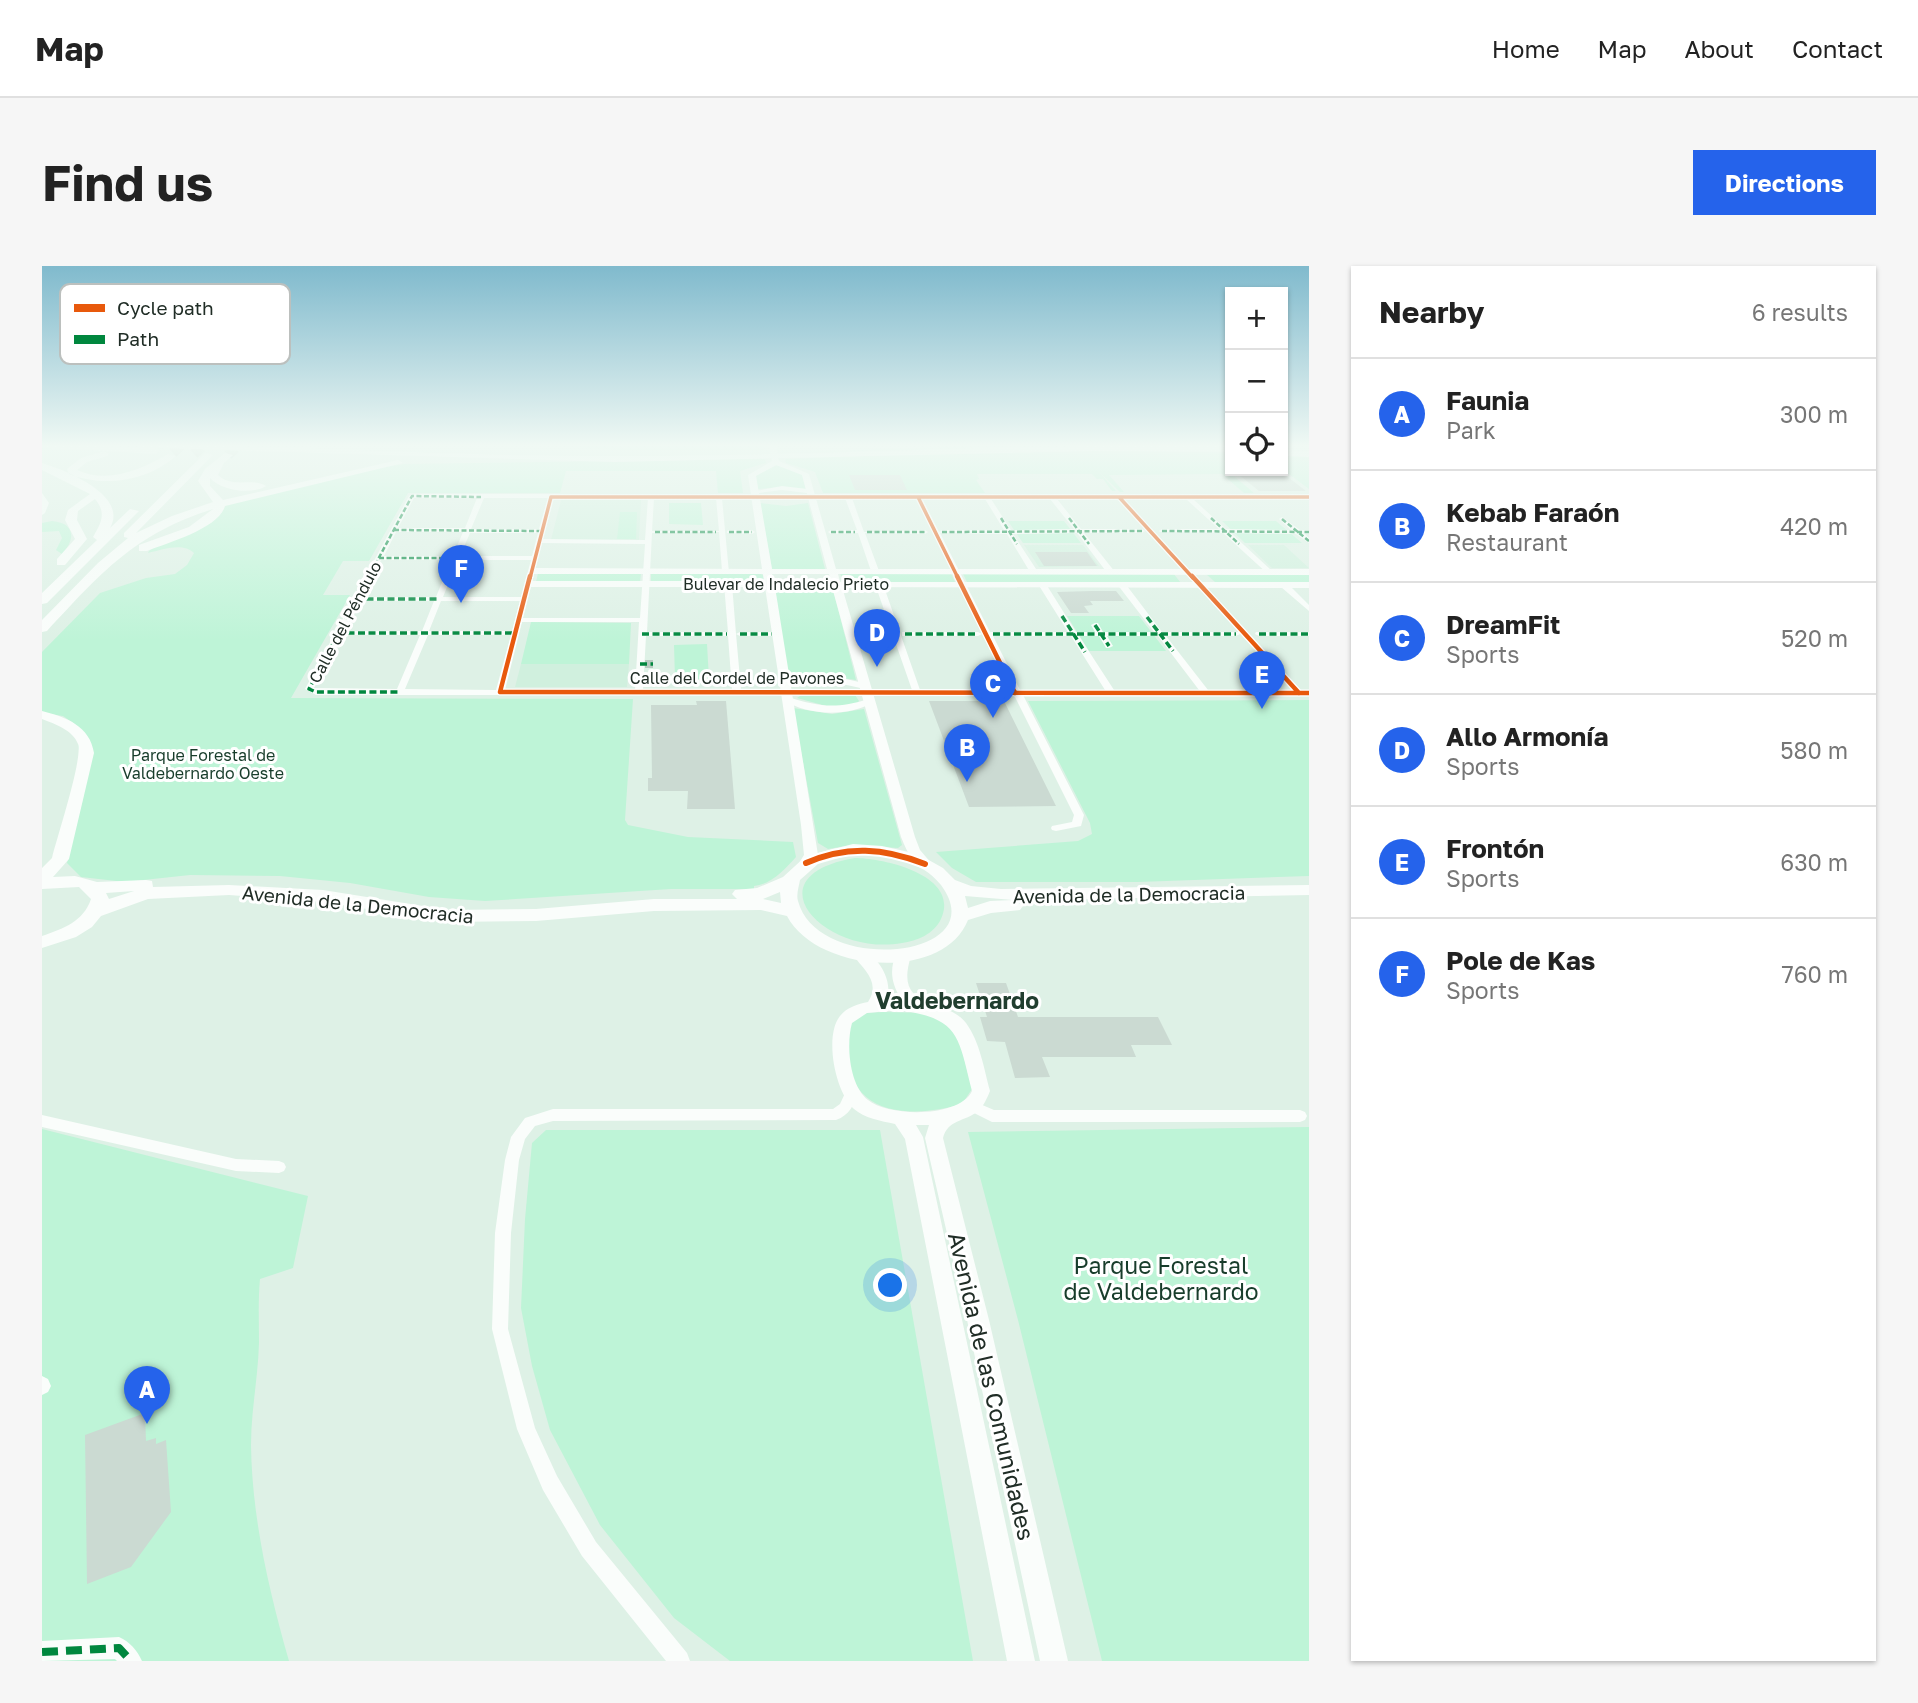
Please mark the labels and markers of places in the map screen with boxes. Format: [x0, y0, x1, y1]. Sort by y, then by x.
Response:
pin: F [438, 545, 484, 603]
pin: D [854, 609, 900, 667]
pin: E [1239, 651, 1285, 709]
pin: C [970, 660, 1016, 718]
pin: B [944, 724, 990, 782]
pin: A [124, 1366, 170, 1424]

